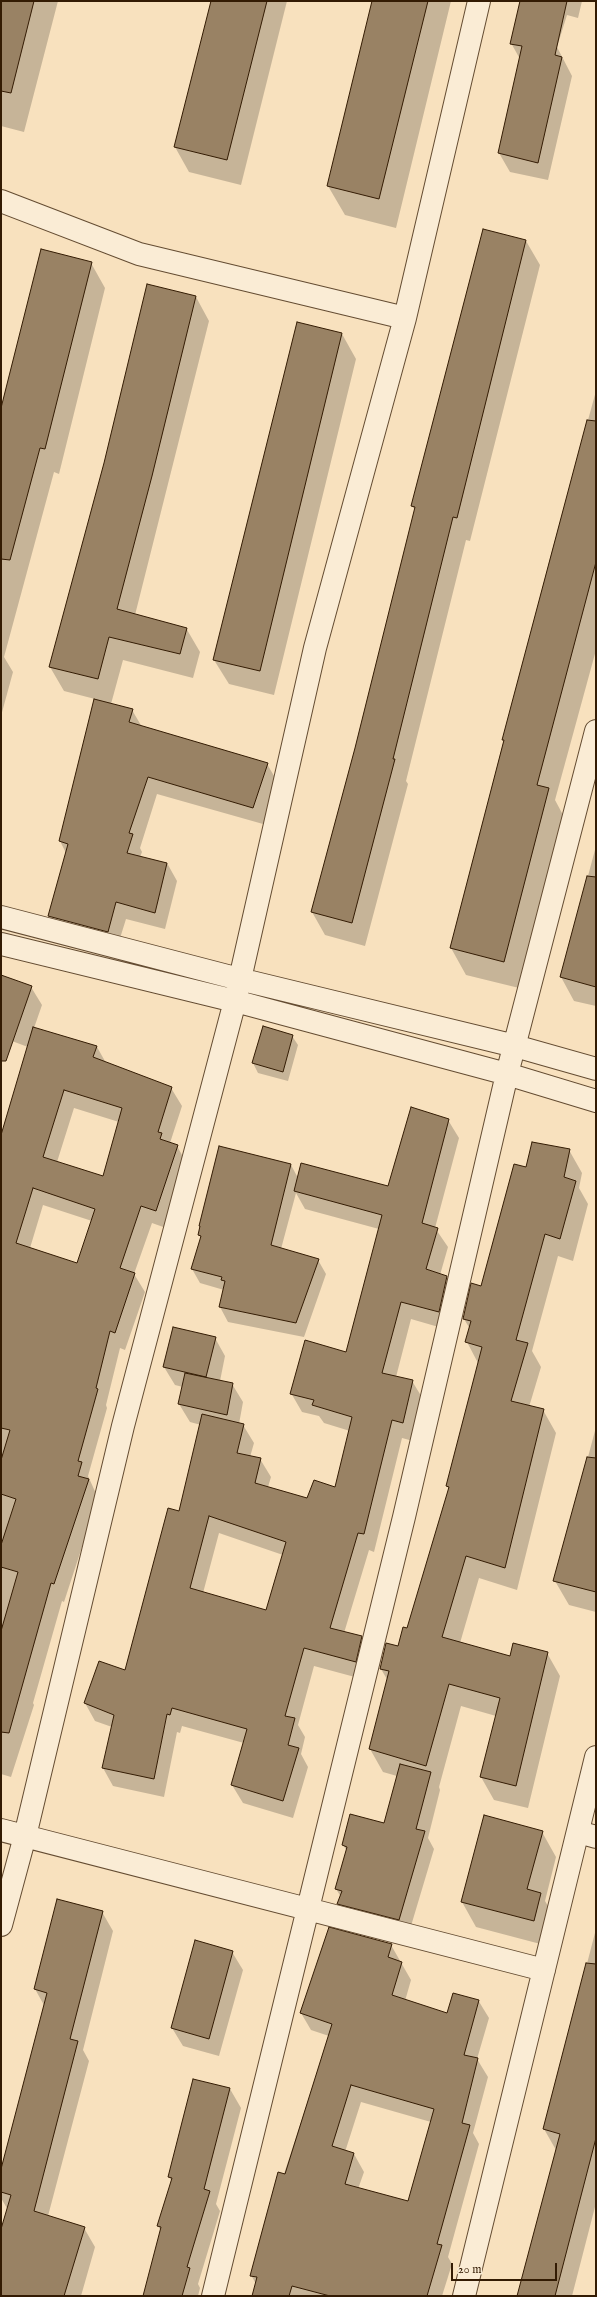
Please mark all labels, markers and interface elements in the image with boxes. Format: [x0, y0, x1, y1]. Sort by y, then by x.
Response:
scale bar [453, 2255, 559, 2281]
text: 20 m [458, 2262, 481, 2277]

